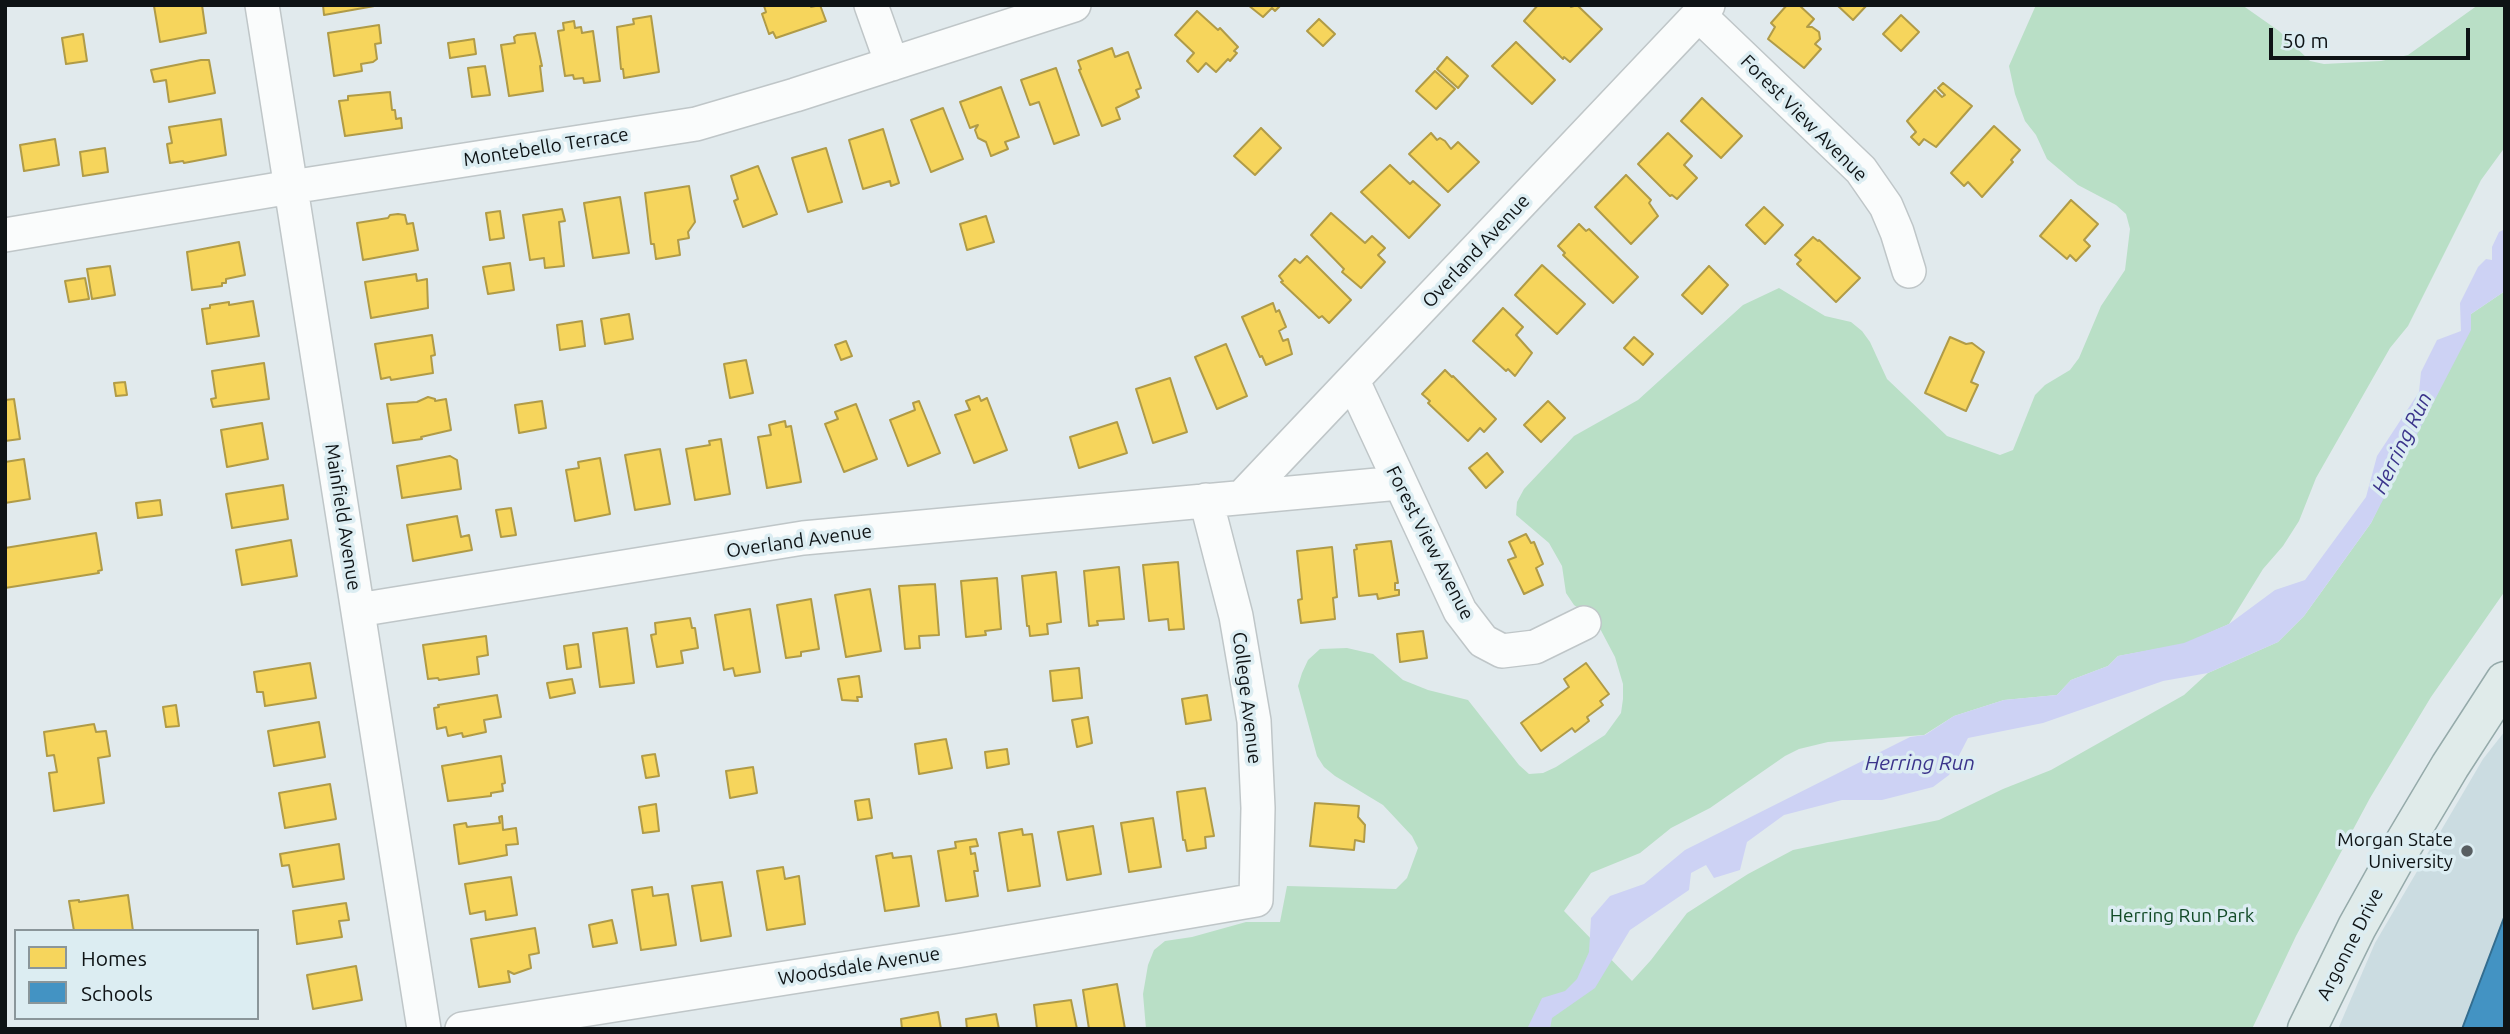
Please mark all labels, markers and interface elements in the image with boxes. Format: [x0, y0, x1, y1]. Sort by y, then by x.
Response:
scale bar [2272, 14, 2473, 58]
text: 50 m [2282, 28, 2329, 52]
street label: Forest View Avenue [1736, 50, 1872, 186]
street label: Montebello Terrace [462, 123, 630, 171]
street label: Overland Avenue [1418, 190, 1534, 312]
water label: Herring Run [2367, 388, 2437, 498]
street label: Mainfield Avenue [320, 442, 366, 592]
street label: Forest View Avenue [1381, 462, 1479, 624]
street label: Overland Avenue [725, 519, 873, 563]
street label: College Avenue [1228, 631, 1266, 765]
water label: Herring Run [1865, 750, 1975, 776]
place label: Morgan State University [2337, 829, 2453, 873]
marker: Morgan State University [2459, 843, 2475, 859]
street label: Argonne Drive [2312, 884, 2388, 1004]
park label: Herring Run Park [2110, 905, 2254, 927]
legend [14, 929, 259, 1020]
street label: Woodsdale Avenue [776, 942, 942, 990]
text: Homes [81, 946, 147, 970]
text: Schools [81, 981, 153, 1005]

